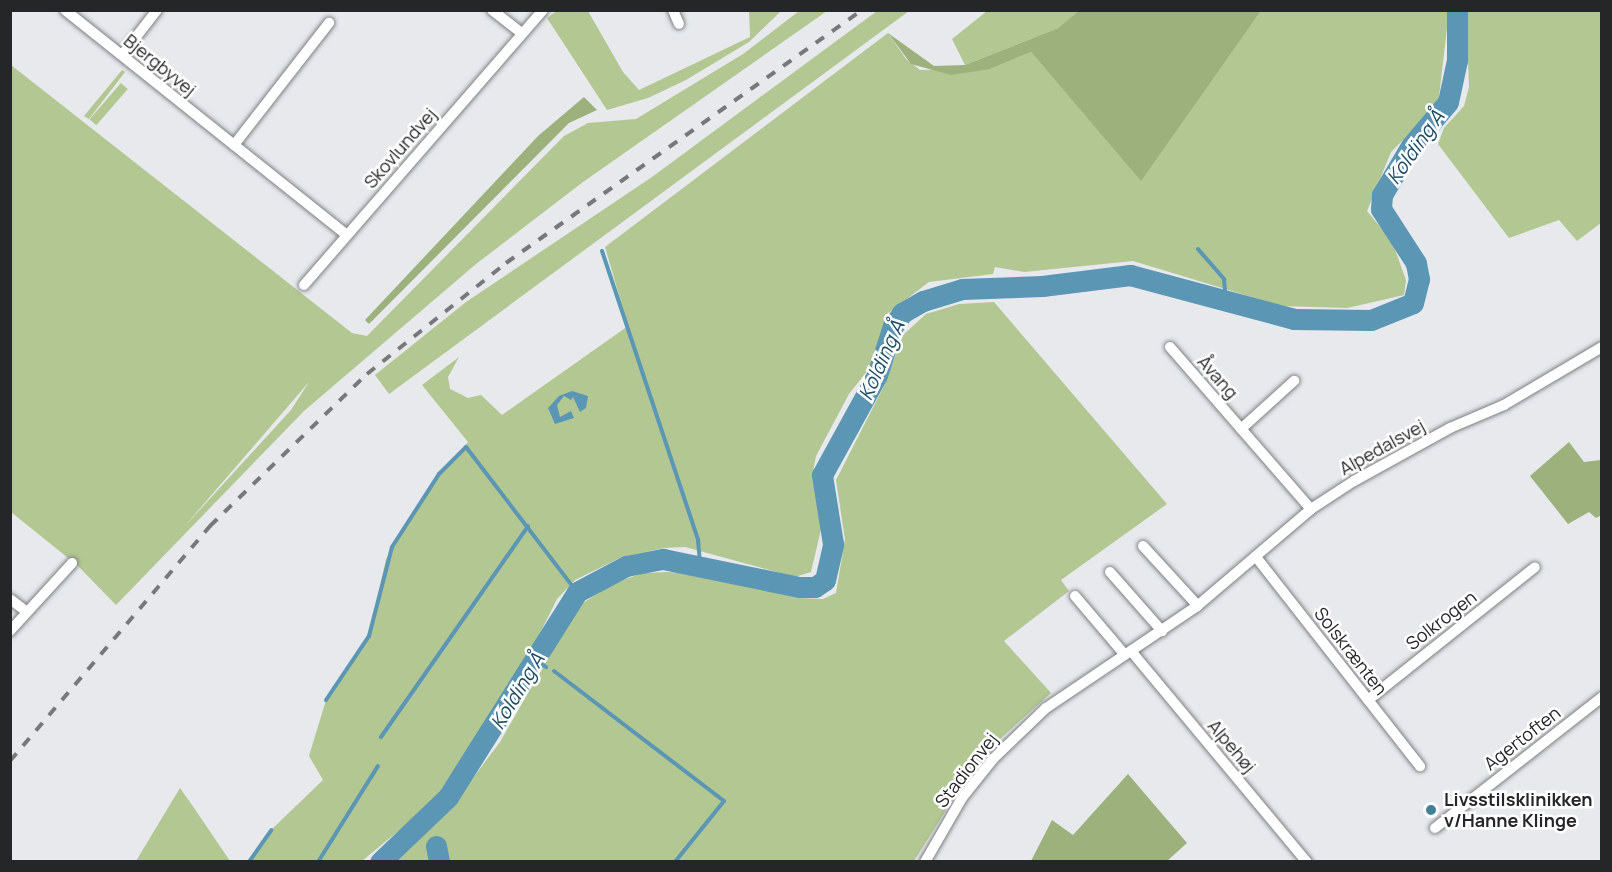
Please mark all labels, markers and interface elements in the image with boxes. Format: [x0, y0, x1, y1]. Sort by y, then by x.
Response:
street label: Bjergbyvej [120, 29, 200, 101]
street label: Skovlundvej [359, 103, 441, 193]
water label: Kolding Å [1381, 106, 1449, 188]
water label: Kolding Å [853, 317, 909, 403]
street label: Åvang [1193, 351, 1243, 403]
street label: Alpedalsvej [1335, 415, 1429, 479]
street label: Solkrogen [1401, 586, 1481, 654]
street label: Solskrænten [1310, 603, 1392, 699]
water label: Kolding Å [485, 649, 549, 733]
street label: Agertoften [1480, 702, 1564, 774]
street label: Alpehøj [1204, 715, 1260, 777]
street label: Stadionvej [930, 729, 1002, 811]
place label: Livsstilsklinikken v/Hanne Klinge [1444, 789, 1592, 832]
marker: Livsstilsklinikken v/Hanne Klinge [1422, 801, 1440, 819]

